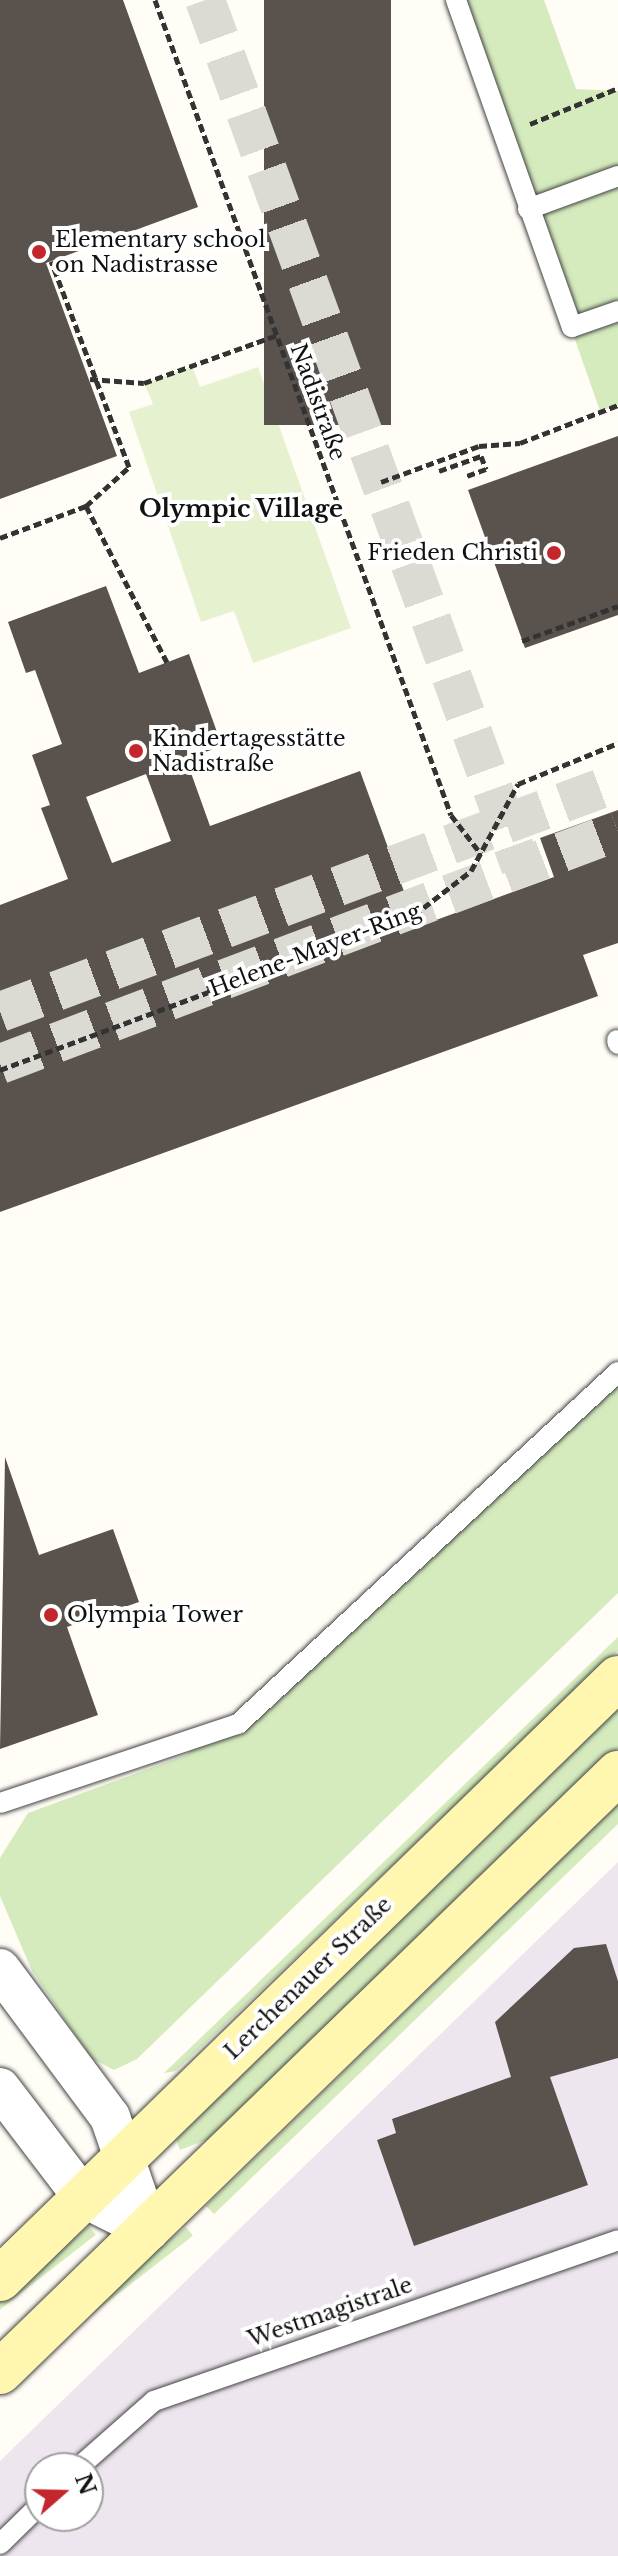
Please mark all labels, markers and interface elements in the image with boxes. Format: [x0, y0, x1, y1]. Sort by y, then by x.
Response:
place label: Elementary school on Nadistrasse [55, 226, 266, 278]
marker: Elementary school on Nadistrasse [30, 243, 48, 261]
street label: Nadistraße [285, 340, 351, 464]
district label: Olympic Village [139, 495, 343, 523]
place label: Frieden Christi [367, 540, 538, 566]
marker: Frieden Christi [545, 544, 563, 562]
place label: Kindertagesstätte Nadistraße [152, 725, 346, 776]
marker: Kindertagesstätte Nadistraße [127, 742, 145, 760]
street label: Helene-Mayer-Ring [205, 897, 425, 1003]
place label: Olympia Tower [67, 1602, 244, 1628]
marker: Olympia Tower [42, 1606, 60, 1624]
street label: Lerchenauer Straße [219, 1891, 397, 2065]
street label: Westmagistrale [244, 2271, 416, 2353]
north arrow [24, 2452, 104, 2532]
text: N [69, 2470, 101, 2499]

